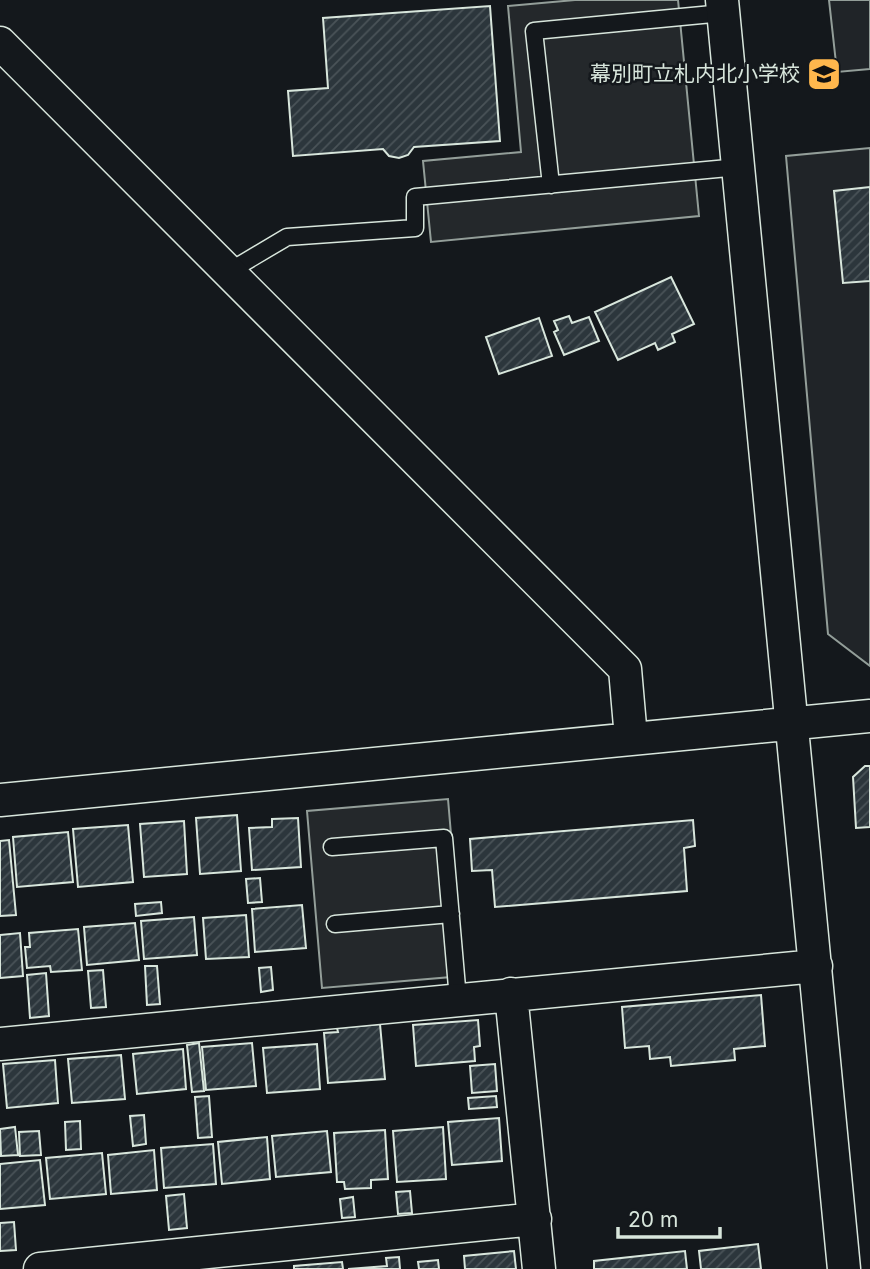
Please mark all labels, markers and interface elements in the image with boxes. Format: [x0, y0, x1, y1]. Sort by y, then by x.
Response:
school or university icon: 幕別町立札内北小学校 [805, 55, 843, 93]
place label: 幕別町立札内北小学校 [590, 61, 800, 86]
scale bar [618, 1196, 720, 1240]
text: 20 m [628, 1207, 678, 1232]

